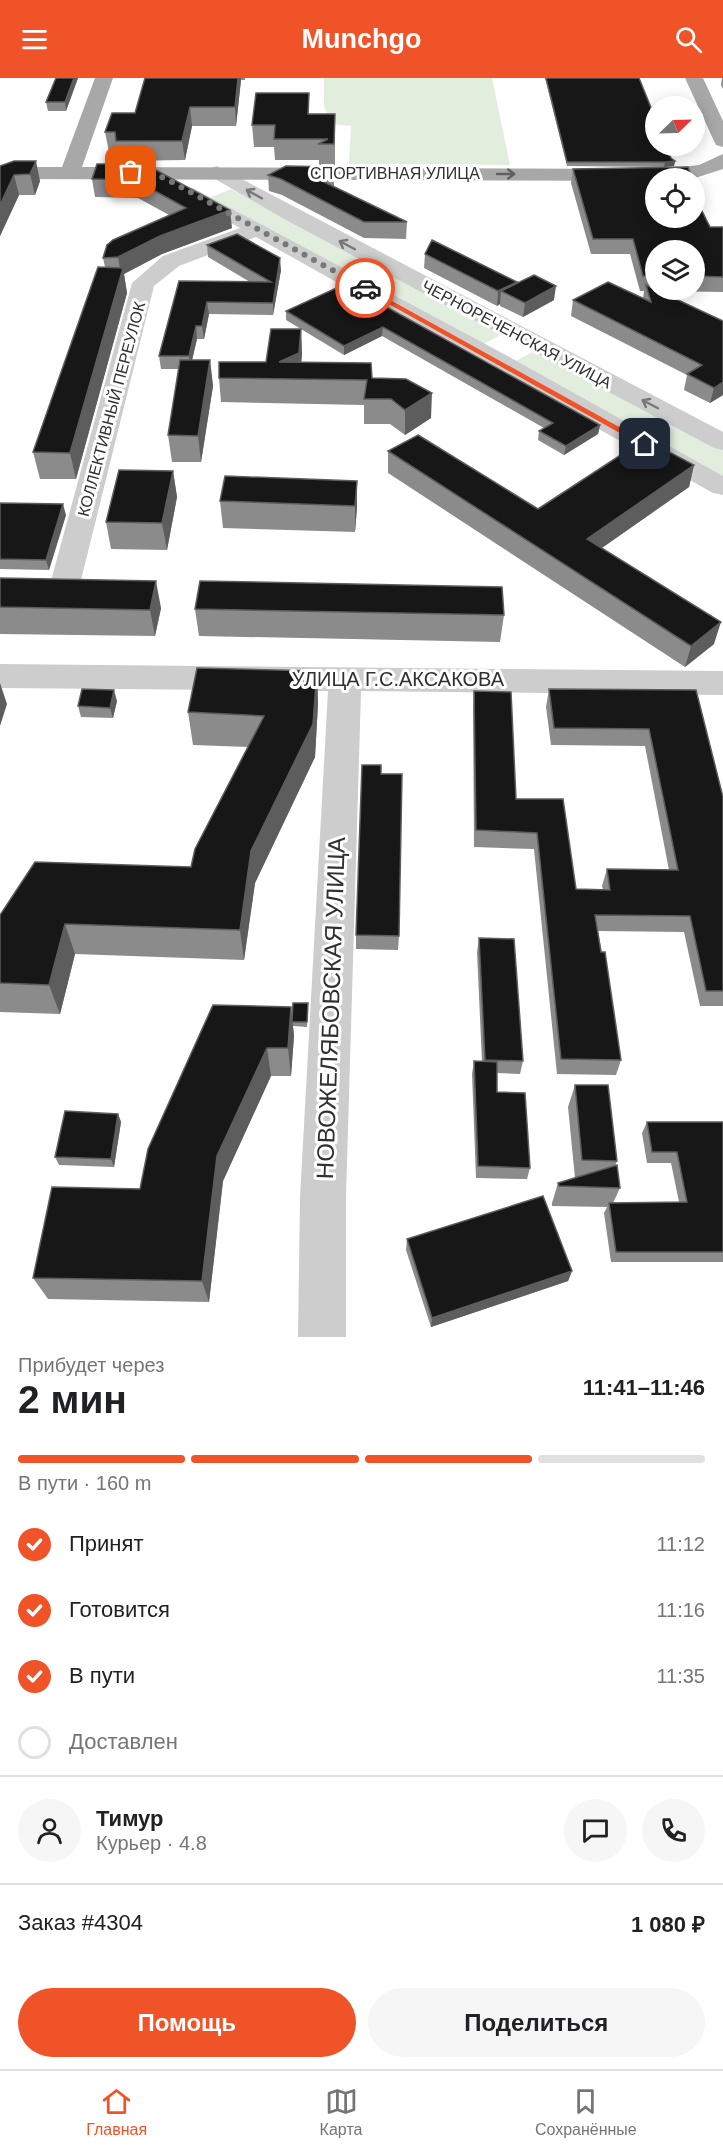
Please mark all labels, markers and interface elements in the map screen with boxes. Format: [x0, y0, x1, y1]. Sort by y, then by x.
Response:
icon: menu [18, 23, 51, 56]
icon: search [672, 23, 705, 56]
text: Munchgo [302, 24, 421, 54]
north arrow [645, 96, 705, 156]
map controls [645, 96, 705, 300]
pin [105, 146, 156, 197]
icon: bag [114, 155, 147, 188]
street label: СПОРТИВНАЯ УЛИЦА [310, 165, 480, 182]
one-way arrow [496, 168, 516, 179]
button: locate [645, 168, 705, 228]
one-way arrow [246, 188, 264, 199]
one-way arrow [339, 239, 356, 251]
button: layers [645, 240, 705, 300]
courier [335, 258, 395, 318]
icon: car [349, 272, 382, 305]
street label: ЧЕРНОРЕЧЕНСКАЯ УЛИЦА [419, 277, 615, 392]
street label: КОЛЛЕКТИВНЫЙ ПЕРЕУЛОК [74, 299, 149, 518]
one-way arrow [641, 398, 659, 409]
pin [619, 418, 670, 469]
icon: home [628, 427, 661, 460]
street label: УЛИЦА Г.С.АКСАКОВА [292, 668, 505, 690]
street label: НОВОЖЕЛЯБОВСКАЯ УЛИЦА [311, 836, 350, 1180]
text: Прибудет через [18, 1354, 164, 1376]
text: 11:41–11:46 [583, 1375, 705, 1400]
text: 2 мин [18, 1378, 127, 1421]
text: В пути · 160 m [18, 1472, 151, 1494]
icon: check [18, 1528, 51, 1561]
text: Принят [69, 1531, 143, 1556]
text: 11:12 [656, 1533, 705, 1555]
icon: check [18, 1594, 51, 1627]
text: Готовится [69, 1597, 170, 1622]
text: 11:16 [656, 1599, 705, 1621]
icon: check [18, 1660, 51, 1693]
text: В пути [69, 1663, 135, 1688]
text: 11:35 [656, 1665, 705, 1687]
text: Доставлен [69, 1729, 178, 1754]
button: person [18, 1799, 81, 1862]
button: chat [564, 1799, 627, 1862]
button: phone [642, 1799, 705, 1862]
text: Тимур [96, 1806, 164, 1831]
text: Курьер · 4.8 [96, 1832, 207, 1854]
text: Заказ #4304 [18, 1910, 143, 1935]
text: 1 080 ₽ [631, 1912, 705, 1937]
button: Помощь [18, 1988, 356, 2057]
button: Поделиться [368, 1988, 705, 2057]
tab: Главная [86, 2085, 147, 2139]
tab: Карта [320, 2085, 362, 2139]
tab: Сохранённые [535, 2085, 637, 2139]

